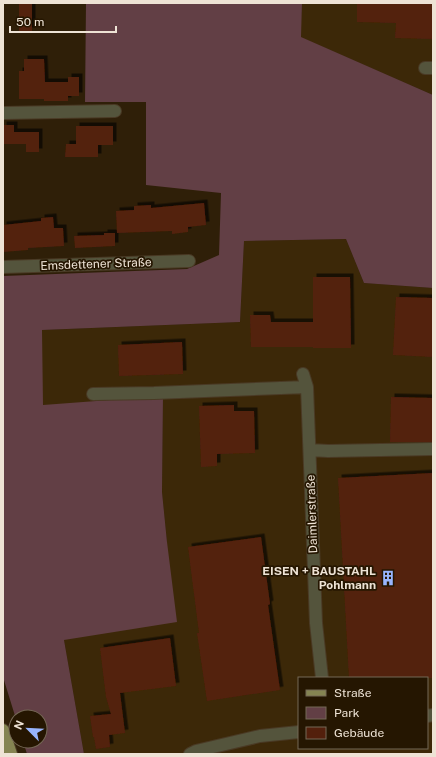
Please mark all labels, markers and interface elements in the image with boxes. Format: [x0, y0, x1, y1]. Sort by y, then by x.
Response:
scale bar [10, 8, 116, 34]
text: 50 m [16, 15, 44, 29]
street label: Emsdettener Straße [40, 255, 152, 273]
street label: Daimlerstraße [304, 474, 320, 554]
place label: EISEN + BAUSTAHL Pohlmann [262, 564, 376, 592]
building icon: EISEN + BAUSTAHL Pohlmann [379, 569, 397, 587]
legend [298, 677, 428, 749]
text: Straße [334, 686, 372, 700]
text: Park [334, 706, 360, 720]
north arrow [8, 709, 48, 749]
text: N [12, 719, 26, 731]
text: Gebäude [334, 726, 384, 740]

